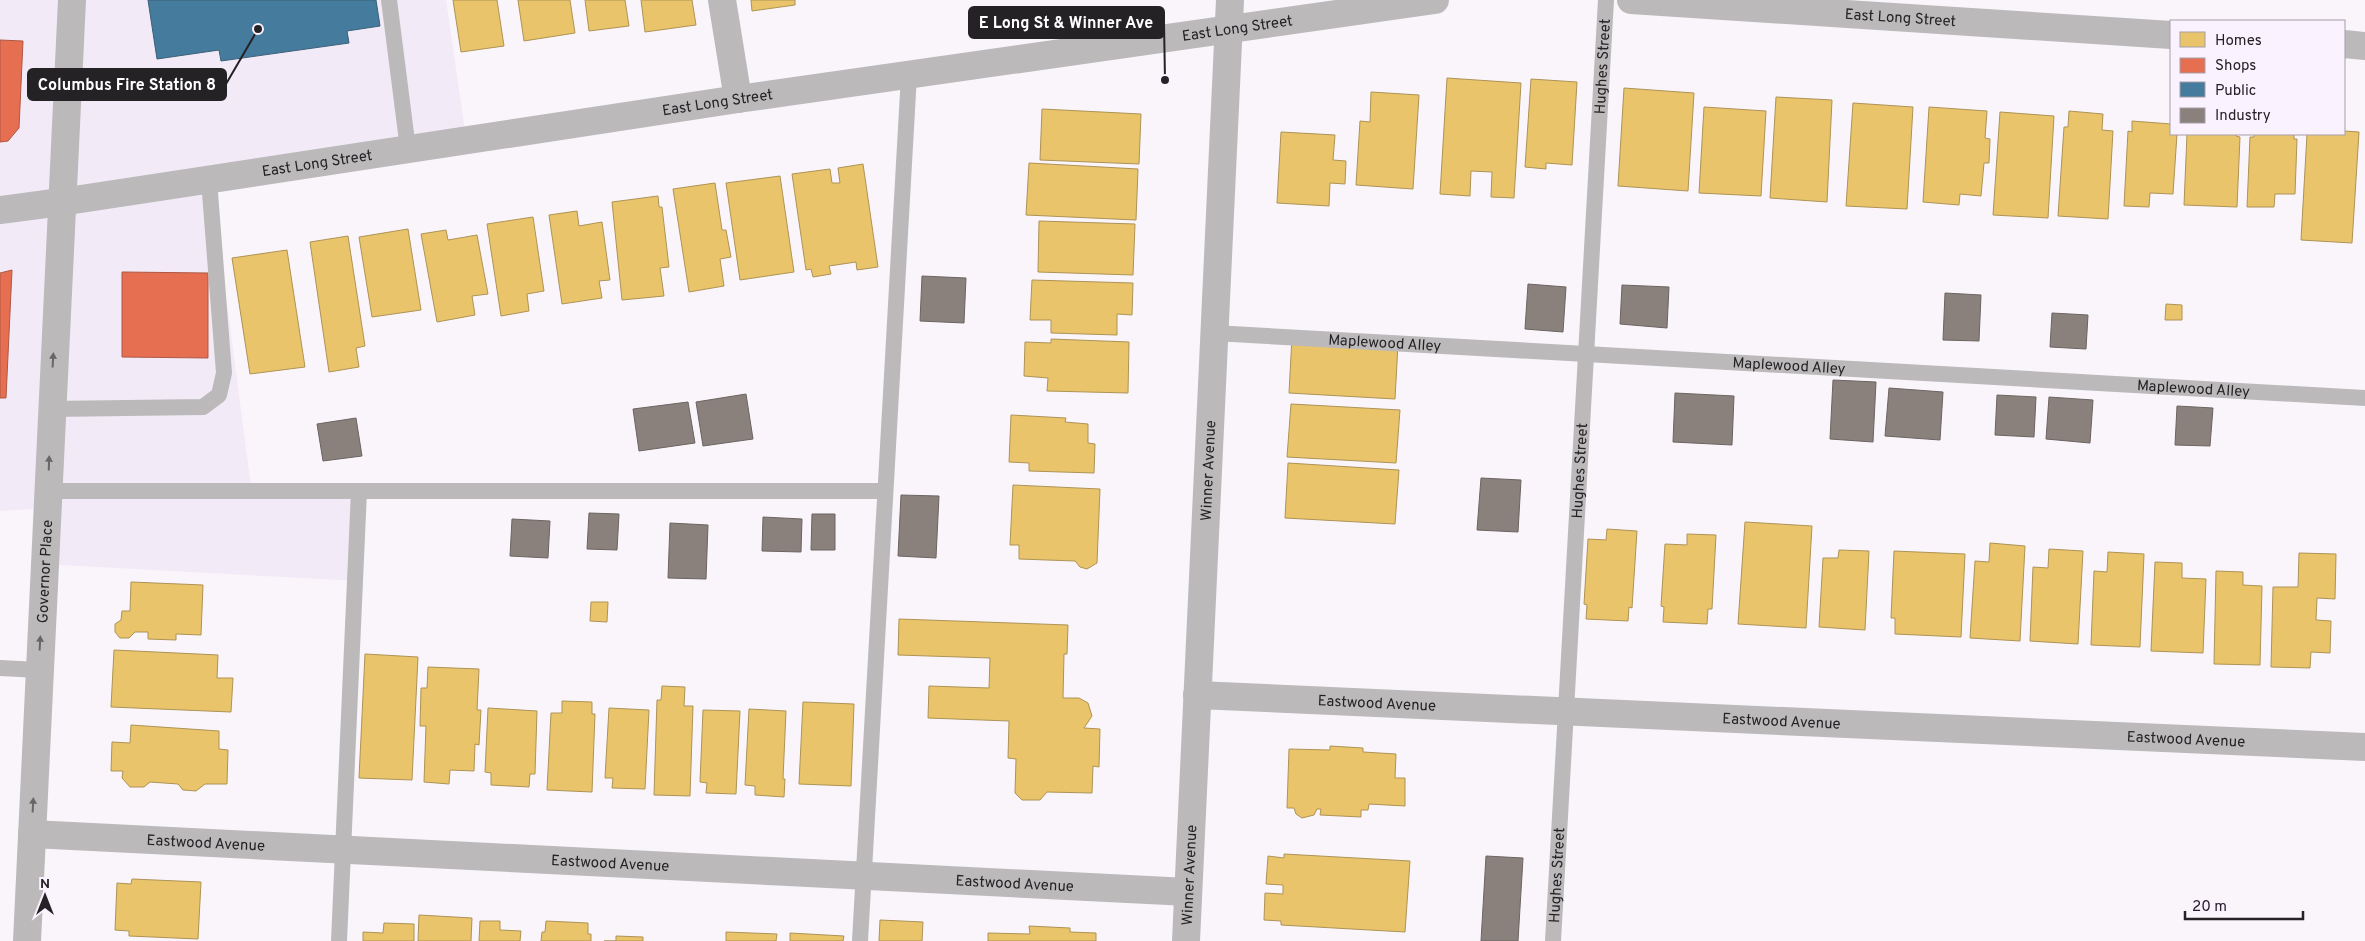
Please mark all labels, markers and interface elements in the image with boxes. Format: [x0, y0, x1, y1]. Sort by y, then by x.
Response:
street label: East Long Street [1844, 6, 1957, 32]
callout: E Long St & Winner Ave [969, 7, 1164, 38]
street label: East Long Street [1181, 12, 1294, 47]
text: E Long St & Winner Ave [979, 14, 1153, 34]
street label: Hughes Street [1592, 18, 1616, 115]
legend [2170, 20, 2345, 135]
text: Homes [2215, 32, 2262, 51]
text: Shops [2215, 57, 2256, 76]
callout: Columbus Fire Station 8 [28, 69, 226, 100]
text: Columbus Fire Station 8 [38, 76, 216, 96]
text: Public [2215, 82, 2256, 101]
street label: East Long Street [661, 86, 774, 121]
text: Industry [2215, 107, 2271, 126]
street label: East Long Street [261, 147, 374, 182]
street label: Maplewood Alley [1328, 331, 1442, 357]
one-way arrow [50, 352, 58, 368]
street label: Maplewood Alley [1732, 354, 1846, 380]
street label: Maplewood Alley [2136, 377, 2250, 402]
street label: Winner Avenue [1198, 420, 1221, 521]
street label: Hughes Street [1569, 422, 1593, 519]
one-way arrow [45, 454, 53, 470]
street label: Governor Place [34, 519, 58, 624]
one-way arrow [37, 634, 45, 650]
street label: Eastwood Avenue [1317, 692, 1436, 717]
street label: Eastwood Avenue [1722, 710, 1841, 735]
street label: Eastwood Avenue [2126, 728, 2246, 753]
one-way arrow [29, 797, 37, 813]
street label: Winner Avenue [1179, 824, 1202, 926]
street label: Hughes Street [1546, 827, 1570, 924]
street label: Eastwood Avenue [146, 832, 265, 857]
street label: Eastwood Avenue [551, 852, 670, 877]
north arrow [20, 871, 70, 921]
street label: Eastwood Avenue [955, 872, 1074, 897]
text: N [40, 876, 50, 893]
scale bar [2185, 888, 2302, 920]
text: 20 m [2192, 898, 2227, 917]

